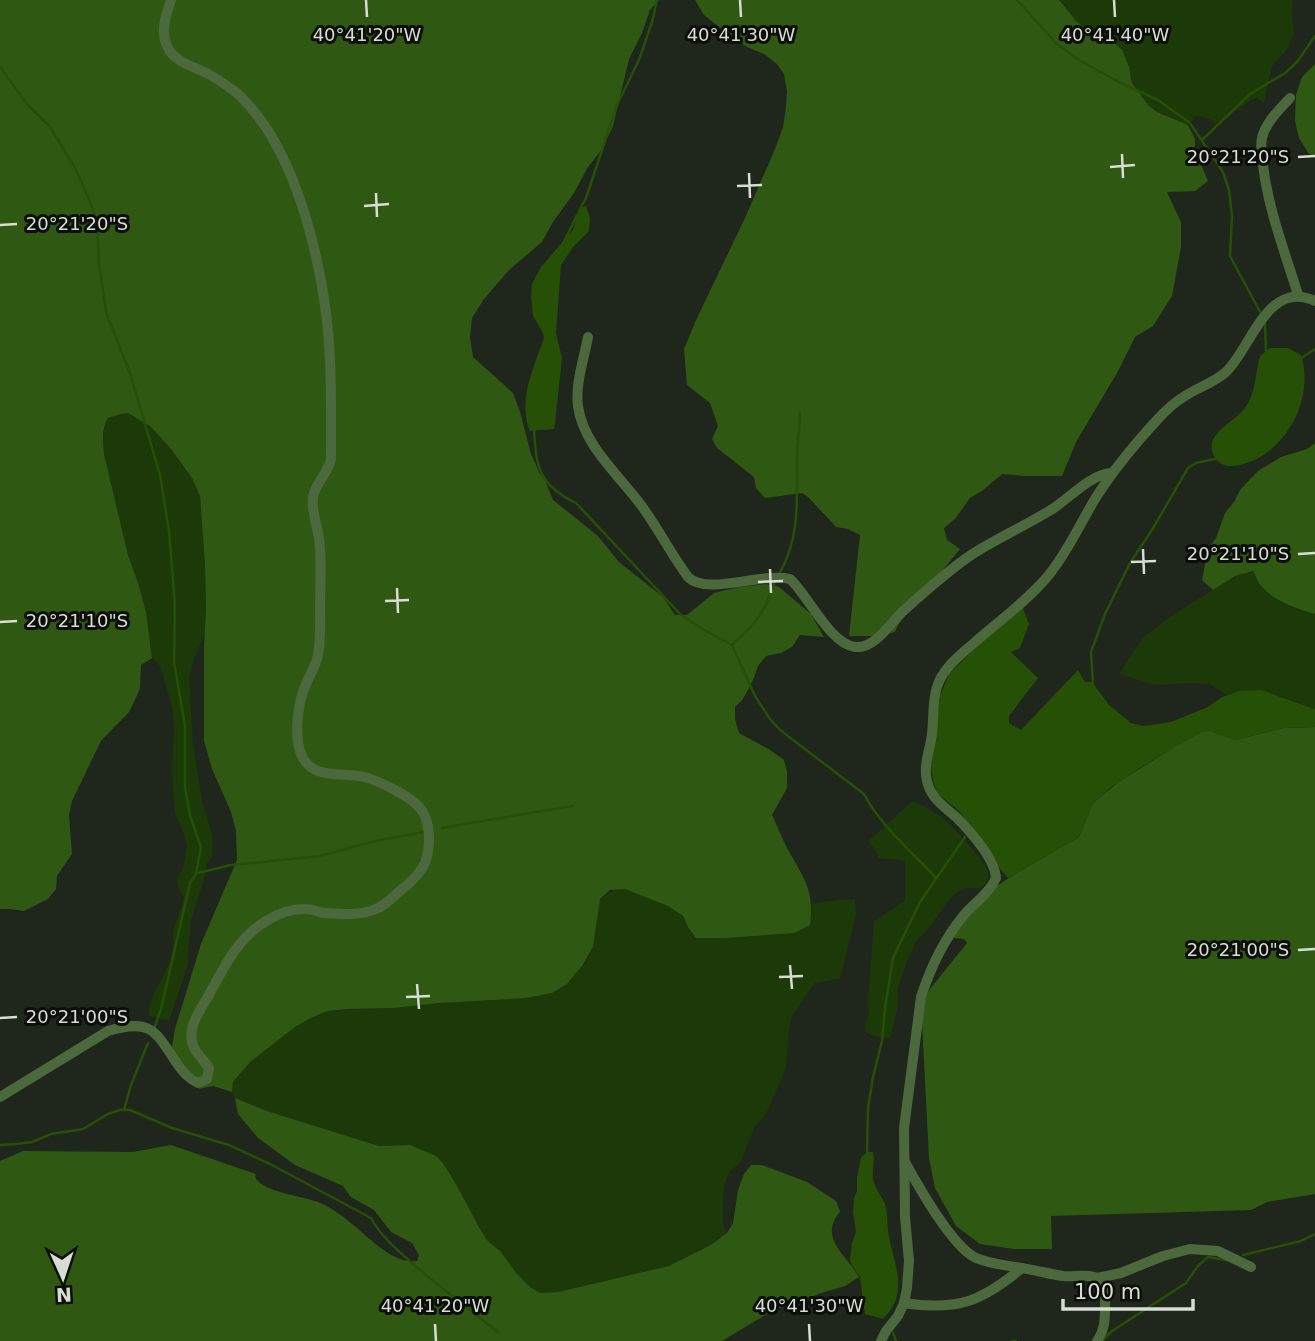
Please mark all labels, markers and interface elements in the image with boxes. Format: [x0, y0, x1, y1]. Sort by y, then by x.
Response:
text: 40°41'20"W [313, 24, 422, 45]
text: 40°41'30"W [687, 24, 796, 45]
text: 40°41'40"W [1061, 24, 1170, 45]
text: 20°21'20"S [1187, 146, 1289, 167]
text: 20°21'20"S [26, 213, 128, 234]
text: 20°21'10"S [1187, 543, 1289, 564]
text: 20°21'10"S [26, 610, 128, 631]
text: 20°21'00"S [1187, 939, 1289, 960]
text: 20°21'00"S [26, 1006, 128, 1027]
north arrow [28, 1243, 98, 1313]
scale bar [1063, 1268, 1192, 1312]
text: 100 m [1074, 1280, 1141, 1304]
text: N [55, 1284, 72, 1306]
text: 40°41'20"W [381, 1295, 490, 1316]
text: 40°41'30"W [755, 1295, 864, 1316]

